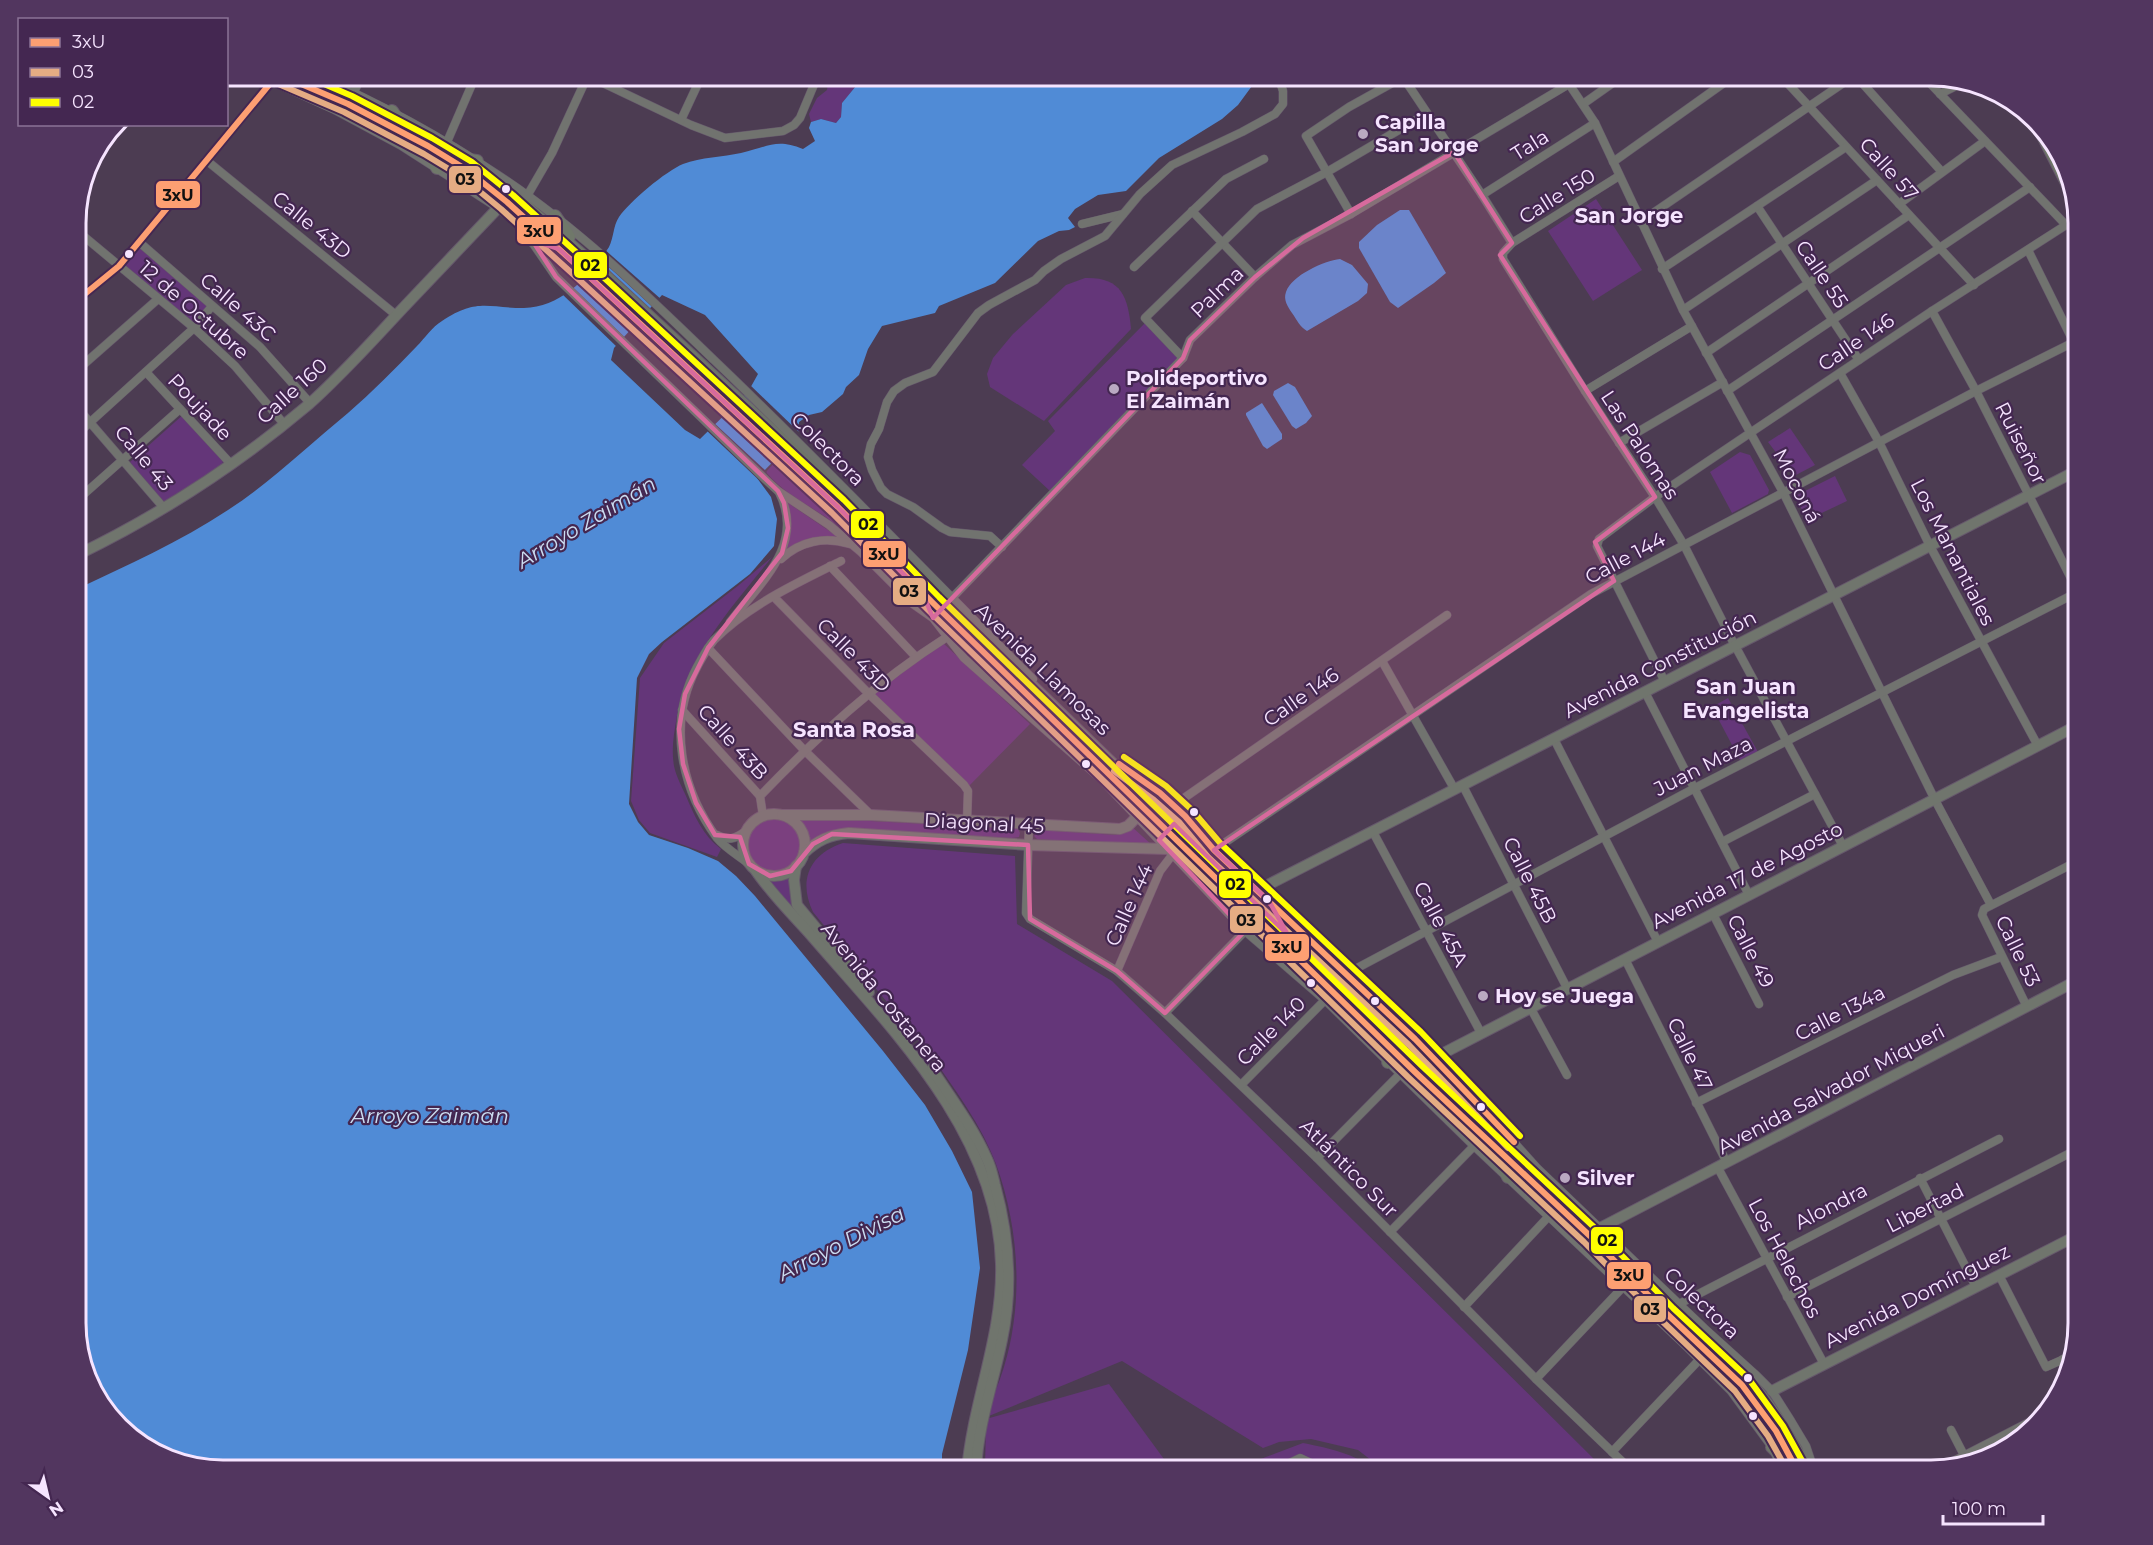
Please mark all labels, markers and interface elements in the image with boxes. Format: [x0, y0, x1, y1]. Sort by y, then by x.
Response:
legend [18, 18, 228, 126]
text: 3xU [72, 31, 106, 53]
text: 03 [72, 61, 94, 83]
text: 02 [72, 91, 94, 113]
place label: Capilla San Jorge [1375, 110, 1479, 157]
street label: Tala [1507, 124, 1553, 166]
marker: Capilla San Jorge [1356, 127, 1370, 141]
street label: Calle 57 [1854, 132, 1924, 206]
street label: Calle 150 [1514, 163, 1600, 229]
line badge: 03 [448, 165, 482, 194]
text: 03 [455, 170, 475, 189]
line badge: 3xU [155, 180, 201, 209]
unlabelled marker [500, 183, 512, 195]
text: 3xU [161, 186, 194, 205]
street label: Calle 43D [268, 186, 356, 264]
district label: San Jorge [1575, 203, 1683, 228]
line badge: 3xU [516, 216, 562, 245]
text: 3xU [522, 222, 555, 241]
street label: Calle 55 [1791, 236, 1853, 312]
unlabelled marker [123, 248, 135, 260]
line badge: 02 [573, 251, 608, 279]
street label: 12 de Octubre [134, 256, 254, 364]
text: 02 [580, 256, 600, 275]
street label: Palma [1186, 261, 1248, 323]
street label: Calle 43C [195, 268, 281, 346]
street label: Calle 146 [1813, 308, 1899, 376]
street label: Calle 160 [252, 353, 332, 429]
place label: Polideportivo El Zaimán [1126, 366, 1267, 413]
street label: Poujade [163, 368, 237, 446]
marker: Polideportivo El Zaimán [1107, 382, 1121, 396]
street label: Las Palomas [1596, 386, 1684, 504]
street label: Ruiseñor [1990, 398, 2052, 488]
street label: Colectora [786, 407, 870, 491]
street label: Calle 43 [110, 420, 178, 496]
street label: Moconá [1768, 445, 1826, 527]
water label: Arroyo Zaimán [510, 471, 660, 574]
street label: Los Manantiales [1906, 475, 2000, 630]
line badge: 02 [850, 510, 885, 539]
text: 02 [858, 515, 878, 534]
street label: Calle 144 [1581, 527, 1669, 589]
line badge: 3xU [862, 540, 907, 568]
text: 3xU [867, 545, 900, 564]
line badge: 03 [892, 577, 927, 606]
text: 03 [899, 582, 919, 601]
street label: Avenida Llamosas [970, 598, 1116, 740]
street label: Avenida Constitución [1560, 605, 1760, 723]
street label: Calle 43D [812, 613, 896, 697]
street label: Calle 146 [1259, 662, 1343, 732]
district label: San Juan Evangelista [1682, 674, 1810, 723]
street label: Calle 43B [693, 699, 773, 785]
district label: Santa Rosa [793, 717, 915, 742]
street label: Juan Maza [1649, 731, 1756, 801]
unlabelled marker [1080, 758, 1092, 770]
unlabelled marker [1188, 806, 1200, 818]
street label: Diagonal 45 [923, 808, 1045, 838]
street label: Avenida 17 de Agosto [1647, 816, 1847, 934]
street label: Calle 45B [1498, 833, 1562, 927]
street label: Calle 144 [1100, 860, 1158, 950]
line badge: 02 [1218, 870, 1252, 899]
text: 02 [1225, 875, 1245, 894]
street label: Calle 45A [1409, 877, 1474, 971]
unlabelled marker [1261, 893, 1273, 905]
line badge: 03 [1229, 905, 1264, 934]
street label: Calle 49 [1722, 910, 1780, 992]
text: 03 [1236, 911, 1256, 930]
street label: Calle 53 [1990, 911, 2046, 991]
street label: Avenida Costanera [816, 917, 952, 1077]
line badge: 3xU [1264, 933, 1310, 962]
text: 3xU [1270, 938, 1303, 957]
unlabelled marker [1305, 977, 1317, 989]
street label: Calle 134a [1791, 980, 1889, 1046]
place label: Hoy se Juega [1495, 984, 1634, 1008]
marker: Hoy se Juega [1476, 989, 1490, 1003]
street label: Calle 140 [1232, 992, 1310, 1070]
unlabelled marker [1369, 995, 1381, 1007]
street label: Calle 47 [1662, 1014, 1718, 1094]
street label: Avenida Salvador Miqueri [1713, 1019, 1949, 1159]
unlabelled marker [1475, 1101, 1487, 1113]
water label: Arroyo Zaimán [349, 1103, 509, 1128]
street label: Atlántico Sur [1295, 1114, 1403, 1222]
place label: Silver [1577, 1166, 1635, 1190]
marker: Silver [1558, 1171, 1572, 1185]
street label: Alondra [1791, 1178, 1871, 1234]
street label: Libertad [1882, 1178, 1968, 1238]
street label: Los Helechos [1743, 1194, 1827, 1322]
water label: Arroyo Divisa [772, 1200, 908, 1287]
line badge: 02 [1590, 1226, 1624, 1255]
text: 02 [1597, 1231, 1617, 1250]
street label: Avenida Domínguez [1820, 1239, 2014, 1353]
line badge: 3xU [1606, 1261, 1652, 1290]
street label: Colectora [1659, 1262, 1745, 1344]
text: 3xU [1612, 1266, 1645, 1285]
line badge: 03 [1633, 1295, 1667, 1323]
text: 03 [1640, 1300, 1660, 1319]
unlabelled marker [1742, 1372, 1754, 1384]
unlabelled marker [1747, 1410, 1759, 1422]
north arrow [18, 1467, 78, 1527]
scale bar [1943, 1488, 2044, 1526]
text: N [45, 1498, 67, 1521]
text: 100 m [1952, 1498, 2006, 1520]

